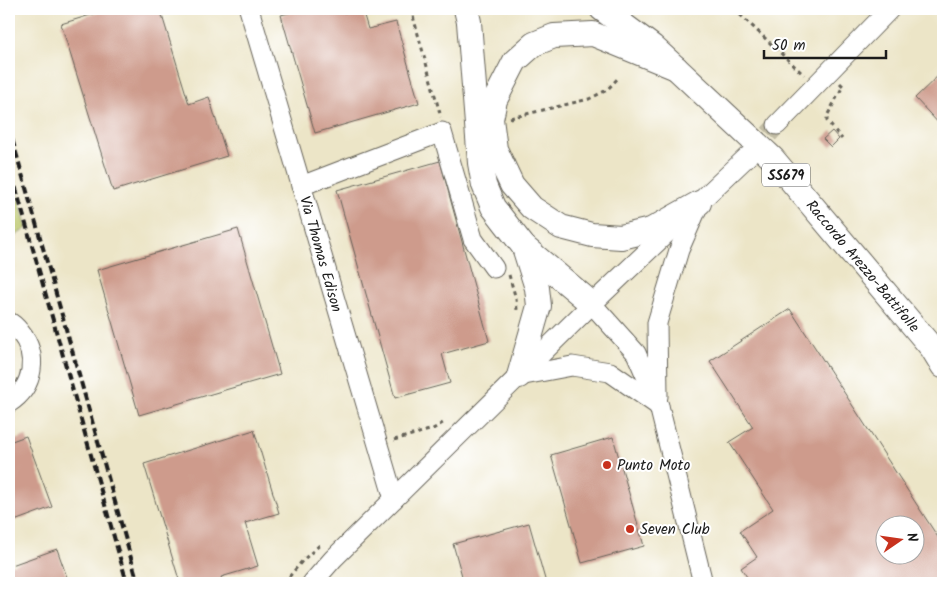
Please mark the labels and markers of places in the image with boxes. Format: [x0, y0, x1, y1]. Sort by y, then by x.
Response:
place label: Punto Moto [617, 454, 690, 478]
marker: Punto Moto [601, 459, 613, 471]
place label: Seven Club [640, 518, 710, 542]
marker: Seven Club [624, 523, 636, 535]

